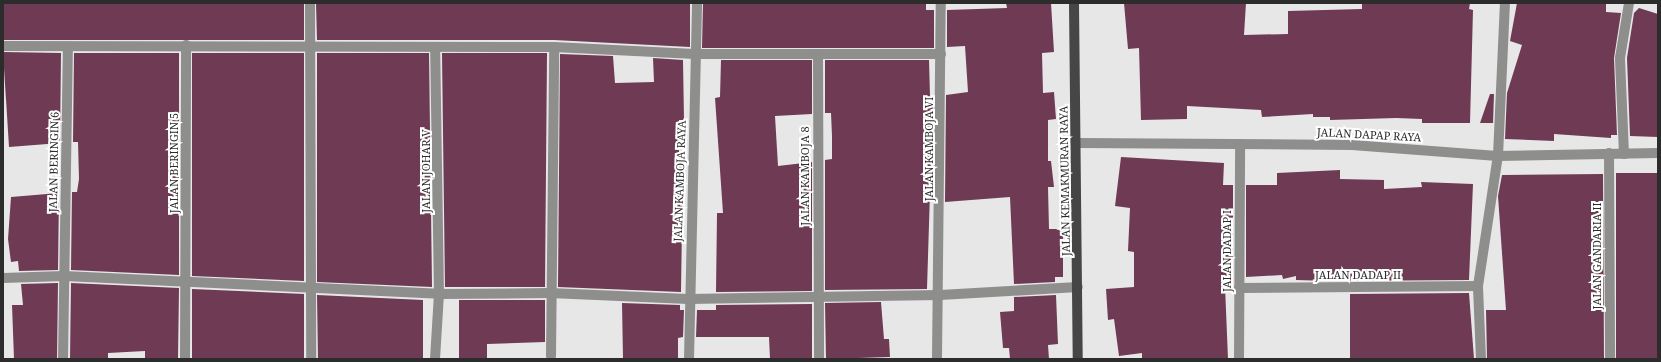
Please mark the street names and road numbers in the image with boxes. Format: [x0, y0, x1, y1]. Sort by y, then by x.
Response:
street label: JALAN KAMBOJA VI [922, 97, 936, 201]
street label: JALAN KEMAKMURAN RAYA [1057, 106, 1073, 256]
street label: JALAN BERINGIN 6 [47, 112, 61, 212]
street label: JALAN BERINGIN 5 [167, 113, 181, 213]
street label: JALAN KAMBOJA RAYA [671, 120, 689, 242]
street label: JALAN KAMBOJA 8 [798, 126, 812, 226]
street label: JALAN DAPAP RAYA [1316, 126, 1422, 144]
street label: JALAN JOHAR V [419, 129, 433, 213]
street label: JALAN GANDARIA II [1590, 202, 1604, 310]
street label: JALAN DADAP I [1220, 210, 1234, 292]
street label: JALAN DADAP II [1315, 268, 1401, 282]

